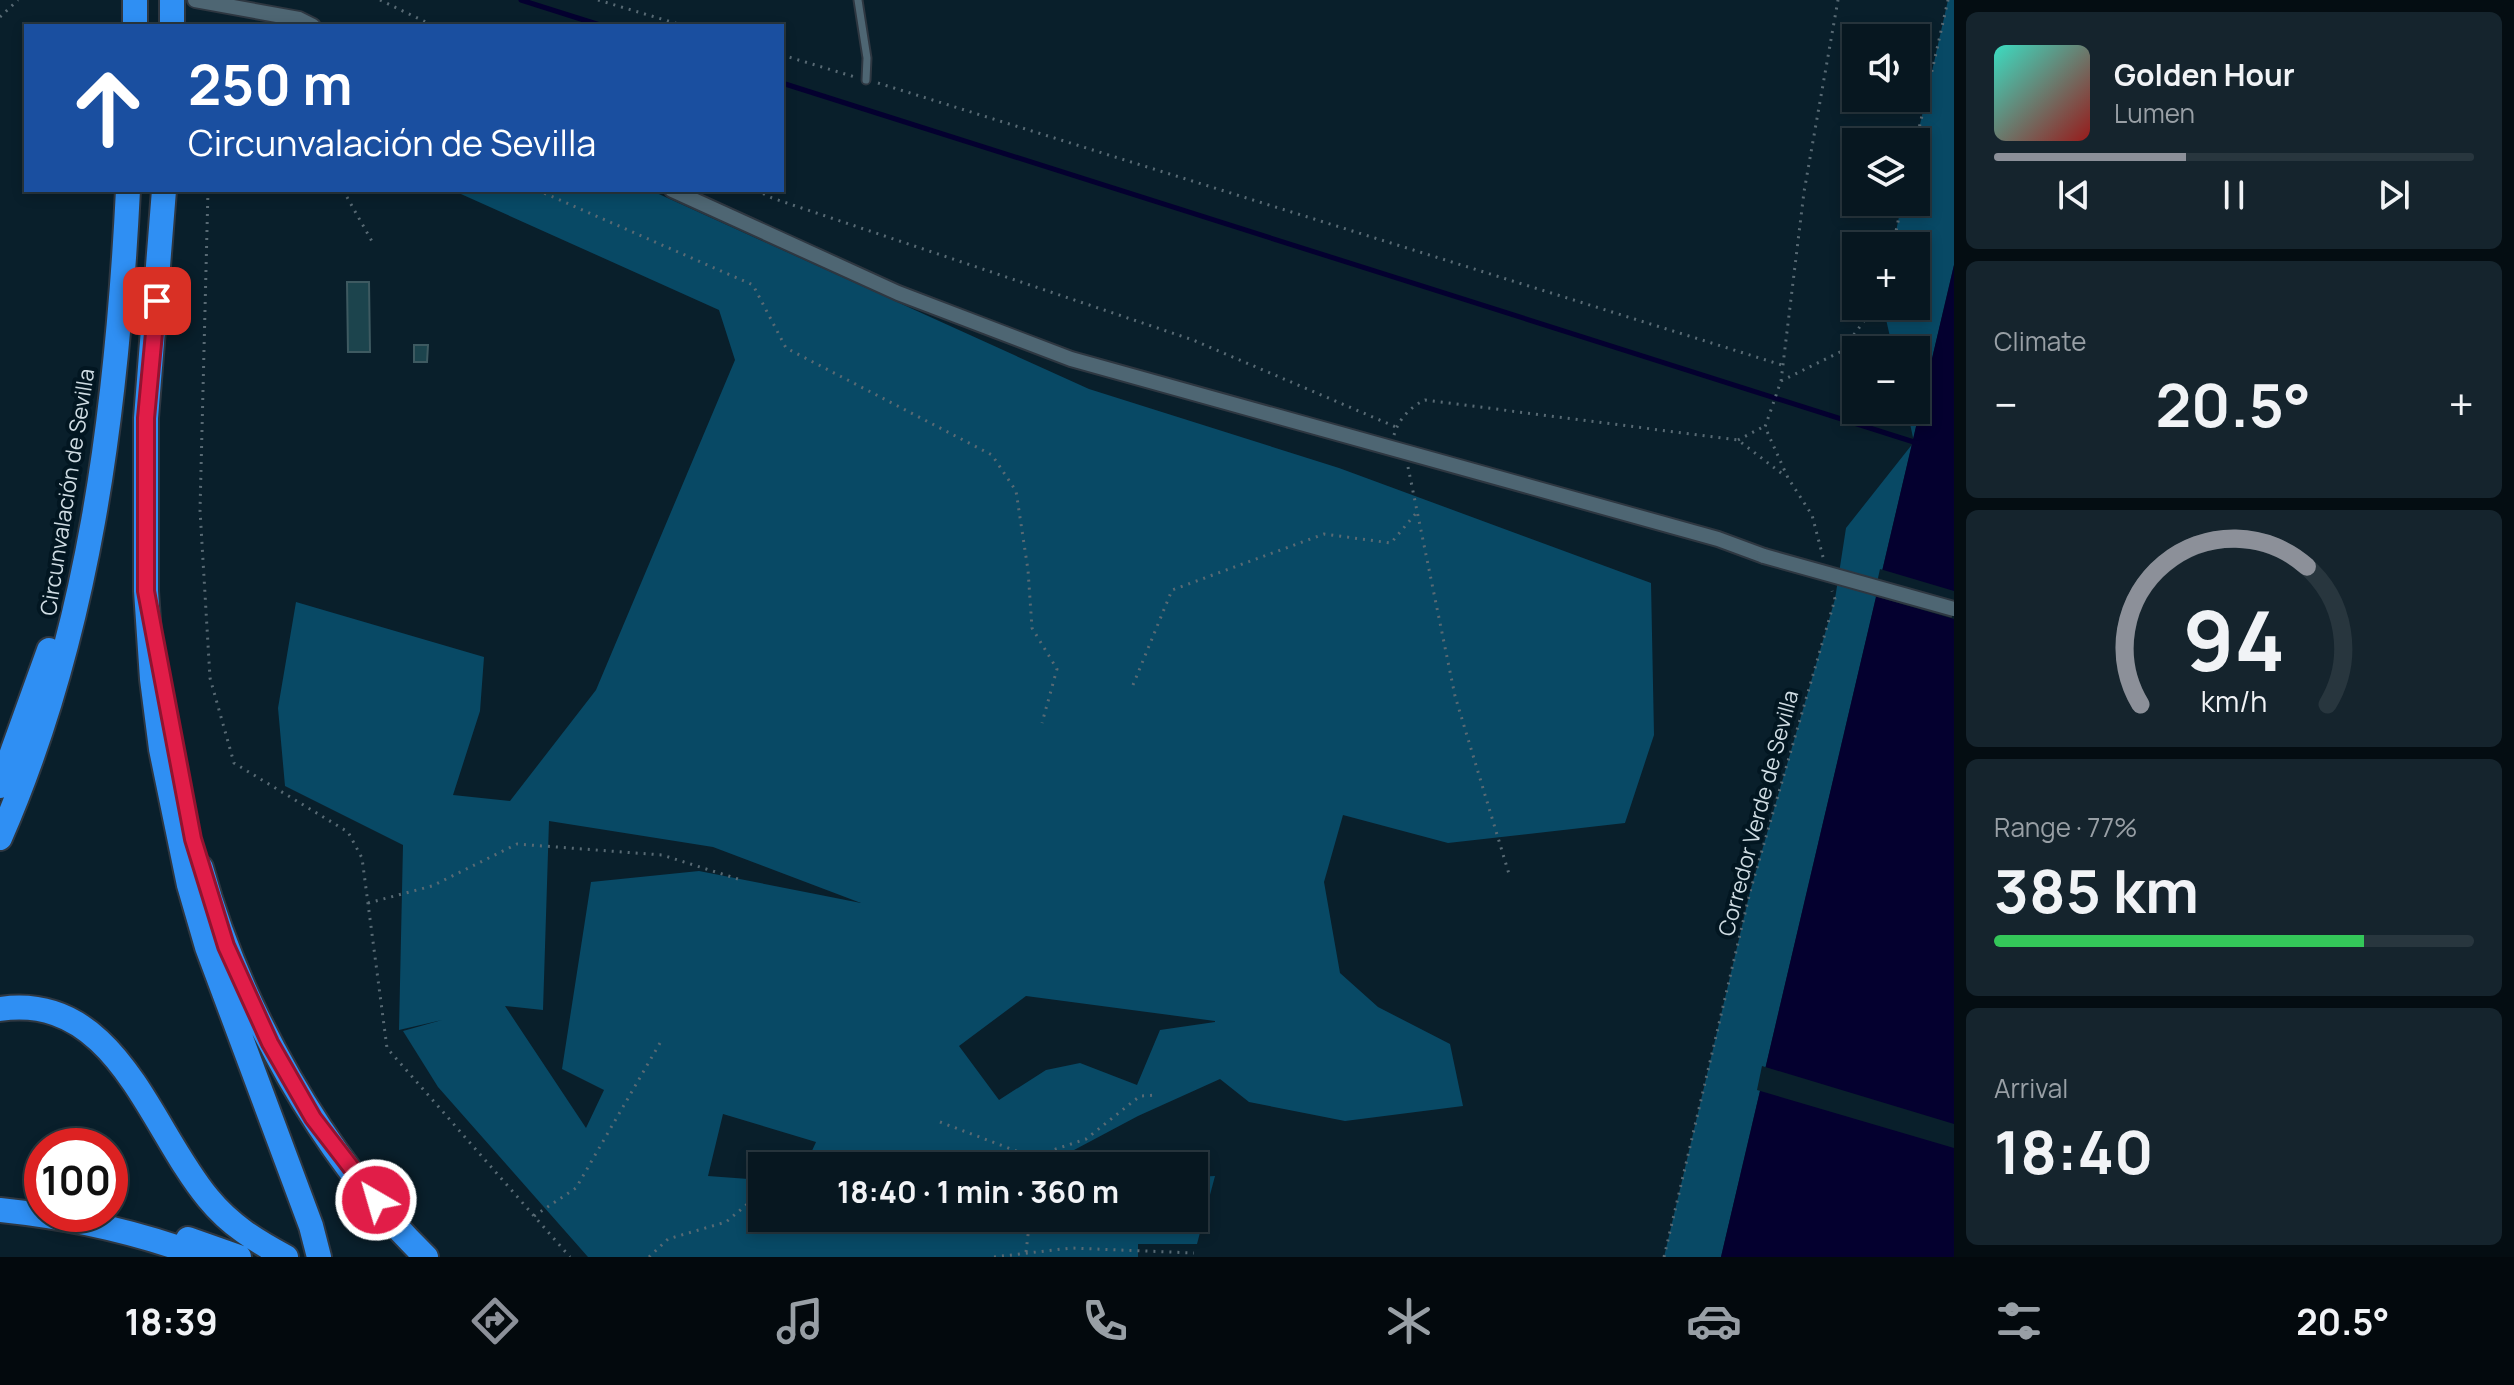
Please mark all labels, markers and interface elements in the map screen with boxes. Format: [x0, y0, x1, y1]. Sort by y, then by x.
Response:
map controls [1842, 24, 1930, 424]
button: sound [1842, 24, 1930, 112]
text: 250 m [188, 45, 353, 122]
text: Golden Hour [2114, 54, 2295, 95]
icon: ahead [56, 56, 160, 160]
text: Lumen [2114, 95, 2195, 131]
text: Circunvalación de Sevilla [188, 118, 596, 167]
button: layers [1842, 128, 1930, 216]
icon: previous [2052, 173, 2096, 217]
icon: pause [2212, 173, 2256, 217]
icon: next [2372, 173, 2416, 217]
button: + [1842, 232, 1930, 320]
pin [123, 267, 191, 335]
icon: arrive [135, 279, 179, 323]
text: Climate [1994, 323, 2086, 359]
button: − [1842, 336, 1930, 424]
text: 20.5° [2155, 363, 2311, 445]
street label: Circunvalación de Sevilla [33, 366, 101, 618]
text: − [1994, 374, 2018, 434]
text: + [2449, 374, 2474, 434]
text: 94 [2183, 581, 2285, 695]
text: km/h [2201, 682, 2267, 721]
street label: Corredor Verde de Sevilla [1711, 687, 1805, 939]
text: Range · 77% [1994, 809, 2137, 845]
text: 385 km [1994, 849, 2199, 931]
text: Arrival [1994, 1070, 2068, 1106]
text: 18:40 [1994, 1110, 2154, 1192]
speed limit sign: 100 [24, 1128, 128, 1232]
position arrow [334, 1158, 418, 1242]
text: 18:40 · 1 min · 360 m [837, 1171, 1119, 1212]
icon: directions [467, 1293, 523, 1349]
icon: music [772, 1293, 828, 1349]
icon: phone [1077, 1293, 1133, 1349]
icon: climate [1381, 1293, 1437, 1349]
icon: car [1686, 1293, 1742, 1349]
icon: filters [1991, 1293, 2047, 1349]
text: 18:39 [124, 1297, 218, 1346]
text: 20.5° [2296, 1297, 2390, 1346]

